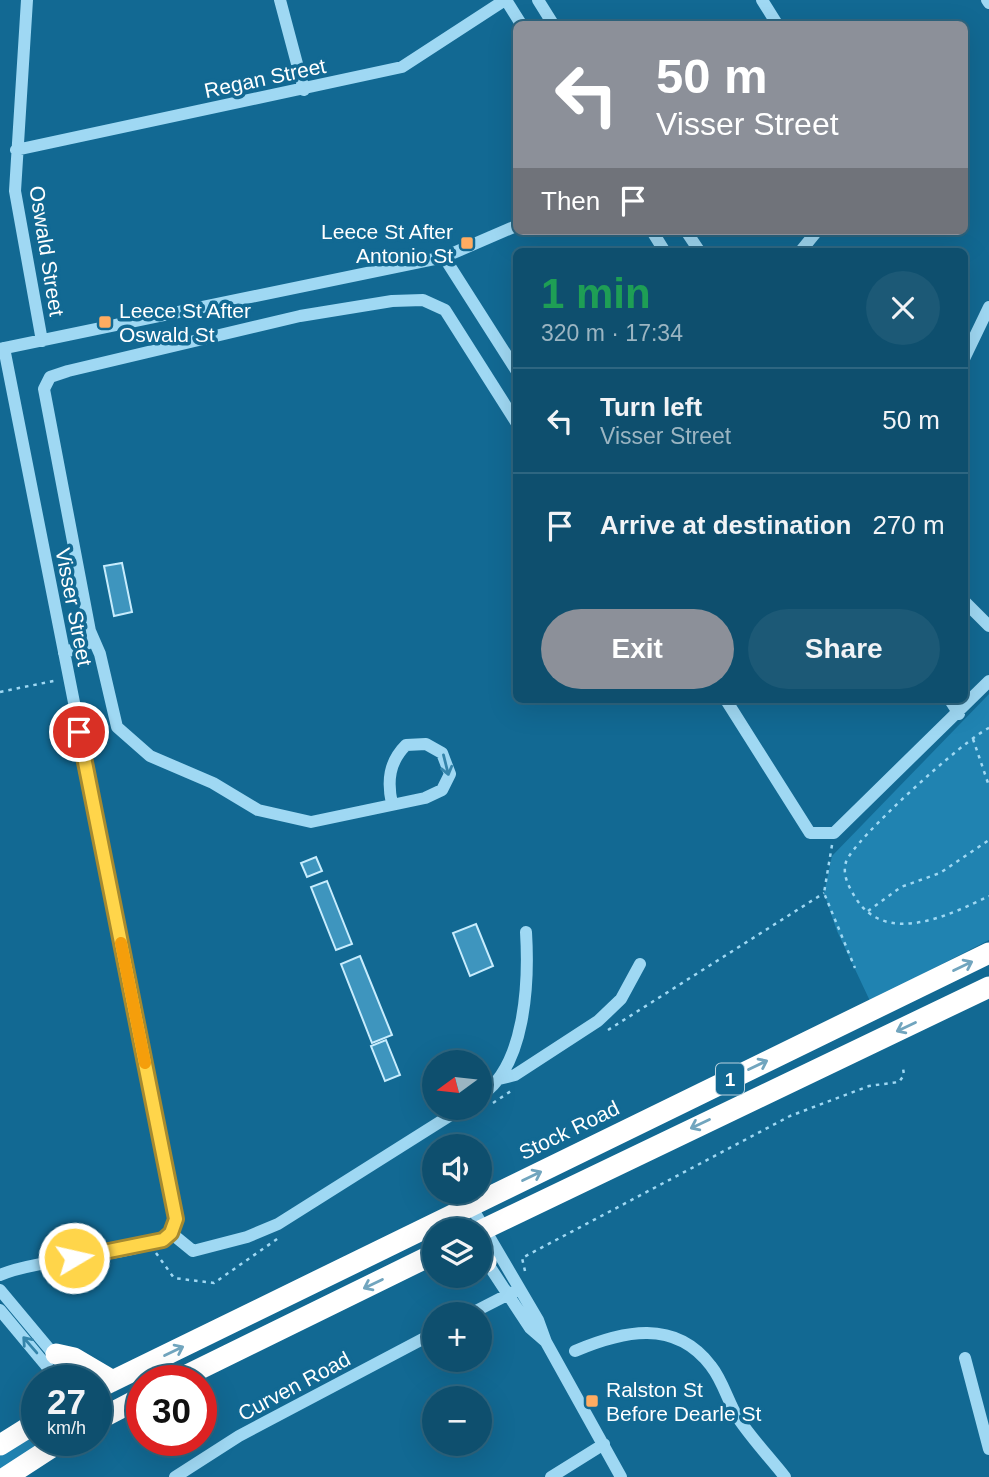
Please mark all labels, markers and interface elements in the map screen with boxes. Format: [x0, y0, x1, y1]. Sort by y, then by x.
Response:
icon: left [541, 49, 632, 140]
text: 50 m [656, 49, 768, 103]
street label: Regan Street [202, 54, 328, 102]
text: Visser Street [656, 106, 839, 142]
icon: arrive [614, 182, 652, 220]
street label: Oswald Street [25, 184, 69, 318]
text: Then [541, 186, 600, 216]
place label: Leece St After Antonio St [321, 220, 453, 267]
marker: Leece St After Antonio St [459, 235, 475, 251]
text: 1 min [541, 270, 651, 317]
button: close [866, 271, 940, 345]
place label: Leece St After Oswald St [119, 299, 251, 346]
marker: Leece St After Oswald St [97, 314, 113, 330]
text: 320 m · 17:34 [541, 320, 683, 346]
text: Turn left [600, 392, 702, 422]
icon: left [541, 402, 579, 440]
text: 50 m [882, 405, 940, 435]
text: Visser Street [600, 423, 731, 449]
icon: arrive [541, 507, 579, 545]
text: Arrive at destination [600, 510, 851, 540]
text: 270 m [872, 510, 945, 540]
street label: Visser Street [51, 546, 97, 668]
button: Exit [541, 609, 734, 689]
button: Share [748, 609, 940, 689]
pin [49, 702, 109, 762]
icon: arrive [60, 713, 98, 751]
one-way arrow [440, 754, 453, 776]
one-way arrow [952, 958, 973, 972]
one-way arrow [896, 1021, 917, 1035]
north arrow [422, 1050, 492, 1120]
map controls [422, 1050, 492, 1456]
one-way arrow [747, 1058, 768, 1071]
road number: 1 [716, 1064, 744, 1094]
street label: Stock Road [515, 1096, 623, 1164]
one-way arrow [690, 1118, 711, 1132]
button: sound [422, 1134, 492, 1204]
one-way arrow [521, 1168, 542, 1182]
button: layers [422, 1218, 492, 1288]
position arrow [37, 1221, 111, 1295]
one-way arrow [363, 1277, 384, 1291]
button: + [422, 1302, 492, 1372]
one-way arrow [22, 1336, 38, 1354]
one-way arrow [163, 1344, 184, 1358]
street label: Curven Road [234, 1347, 354, 1425]
speed limit sign: 30 [126, 1365, 217, 1456]
place label: Ralston St Before Dearle St [606, 1378, 761, 1425]
text: 27 [47, 1382, 86, 1421]
button: − [422, 1386, 492, 1456]
marker: Ralston St Before Dearle St [584, 1393, 600, 1409]
text: km/h [47, 1418, 86, 1438]

